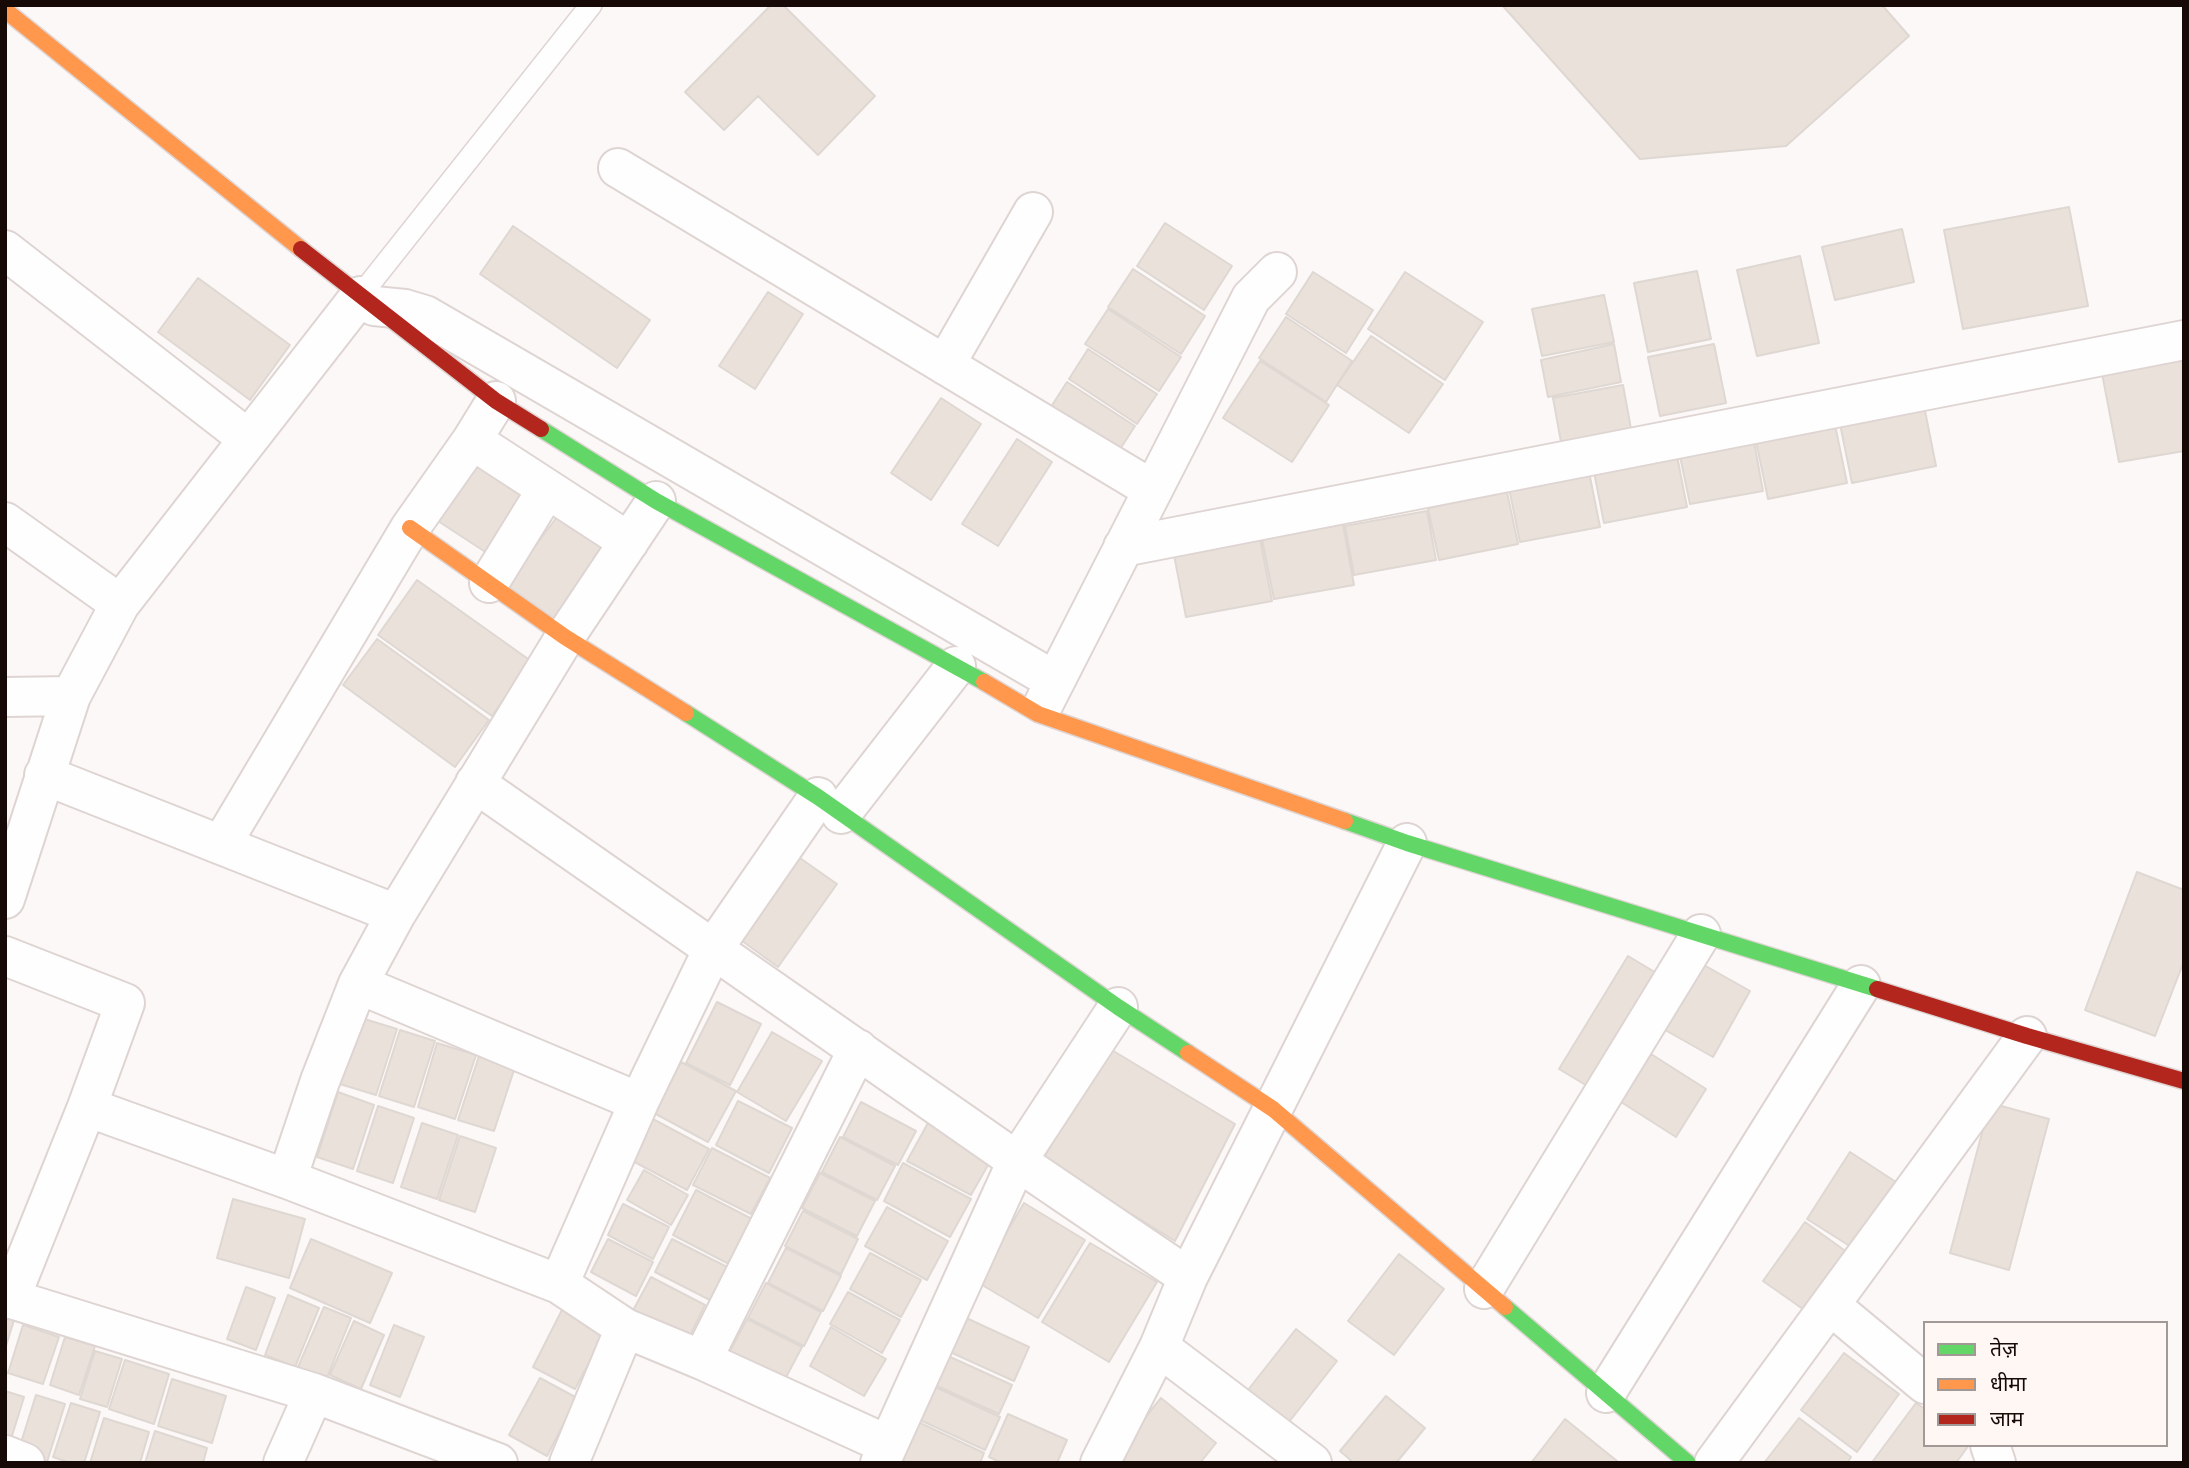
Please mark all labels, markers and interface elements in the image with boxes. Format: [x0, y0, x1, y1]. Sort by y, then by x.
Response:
legend [1923, 1321, 2168, 1447]
text: तेज़ [1990, 1334, 2018, 1362]
text: धीमा [1990, 1369, 2026, 1397]
text: जाम [1990, 1404, 2024, 1432]

